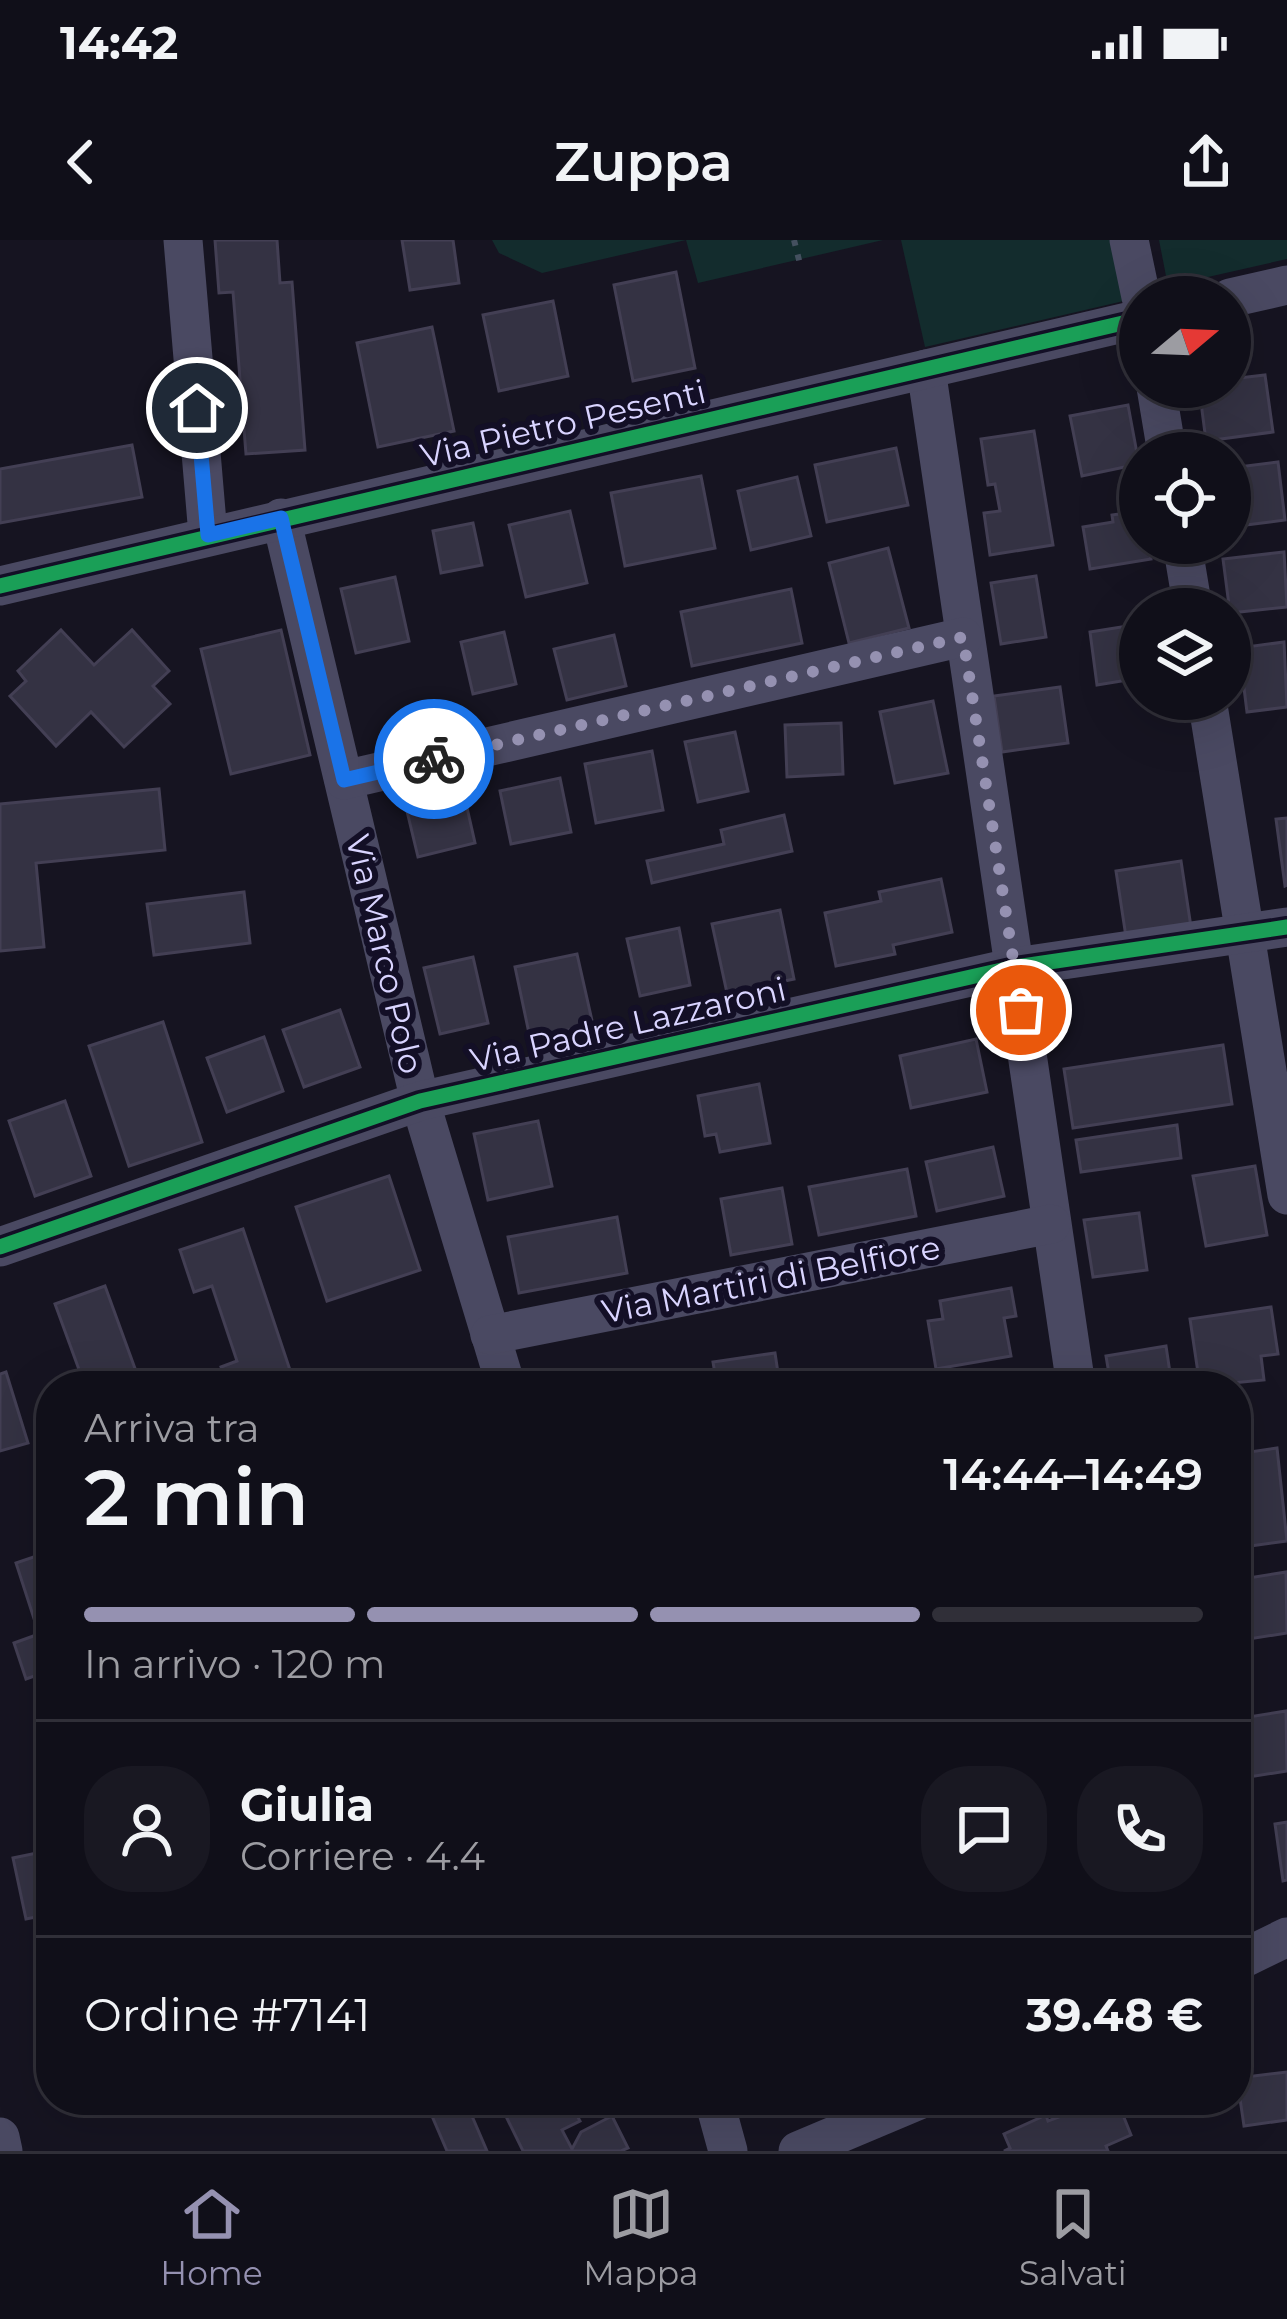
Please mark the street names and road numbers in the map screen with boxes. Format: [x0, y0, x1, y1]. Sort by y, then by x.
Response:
street label: Via Pietro Pesenti [417, 371, 709, 475]
street label: Via Marco Polo [338, 830, 432, 1078]
street label: Via Padre Lazzaroni [466, 968, 790, 1080]
street label: Via Martiri di Belfiore [598, 1227, 944, 1331]

